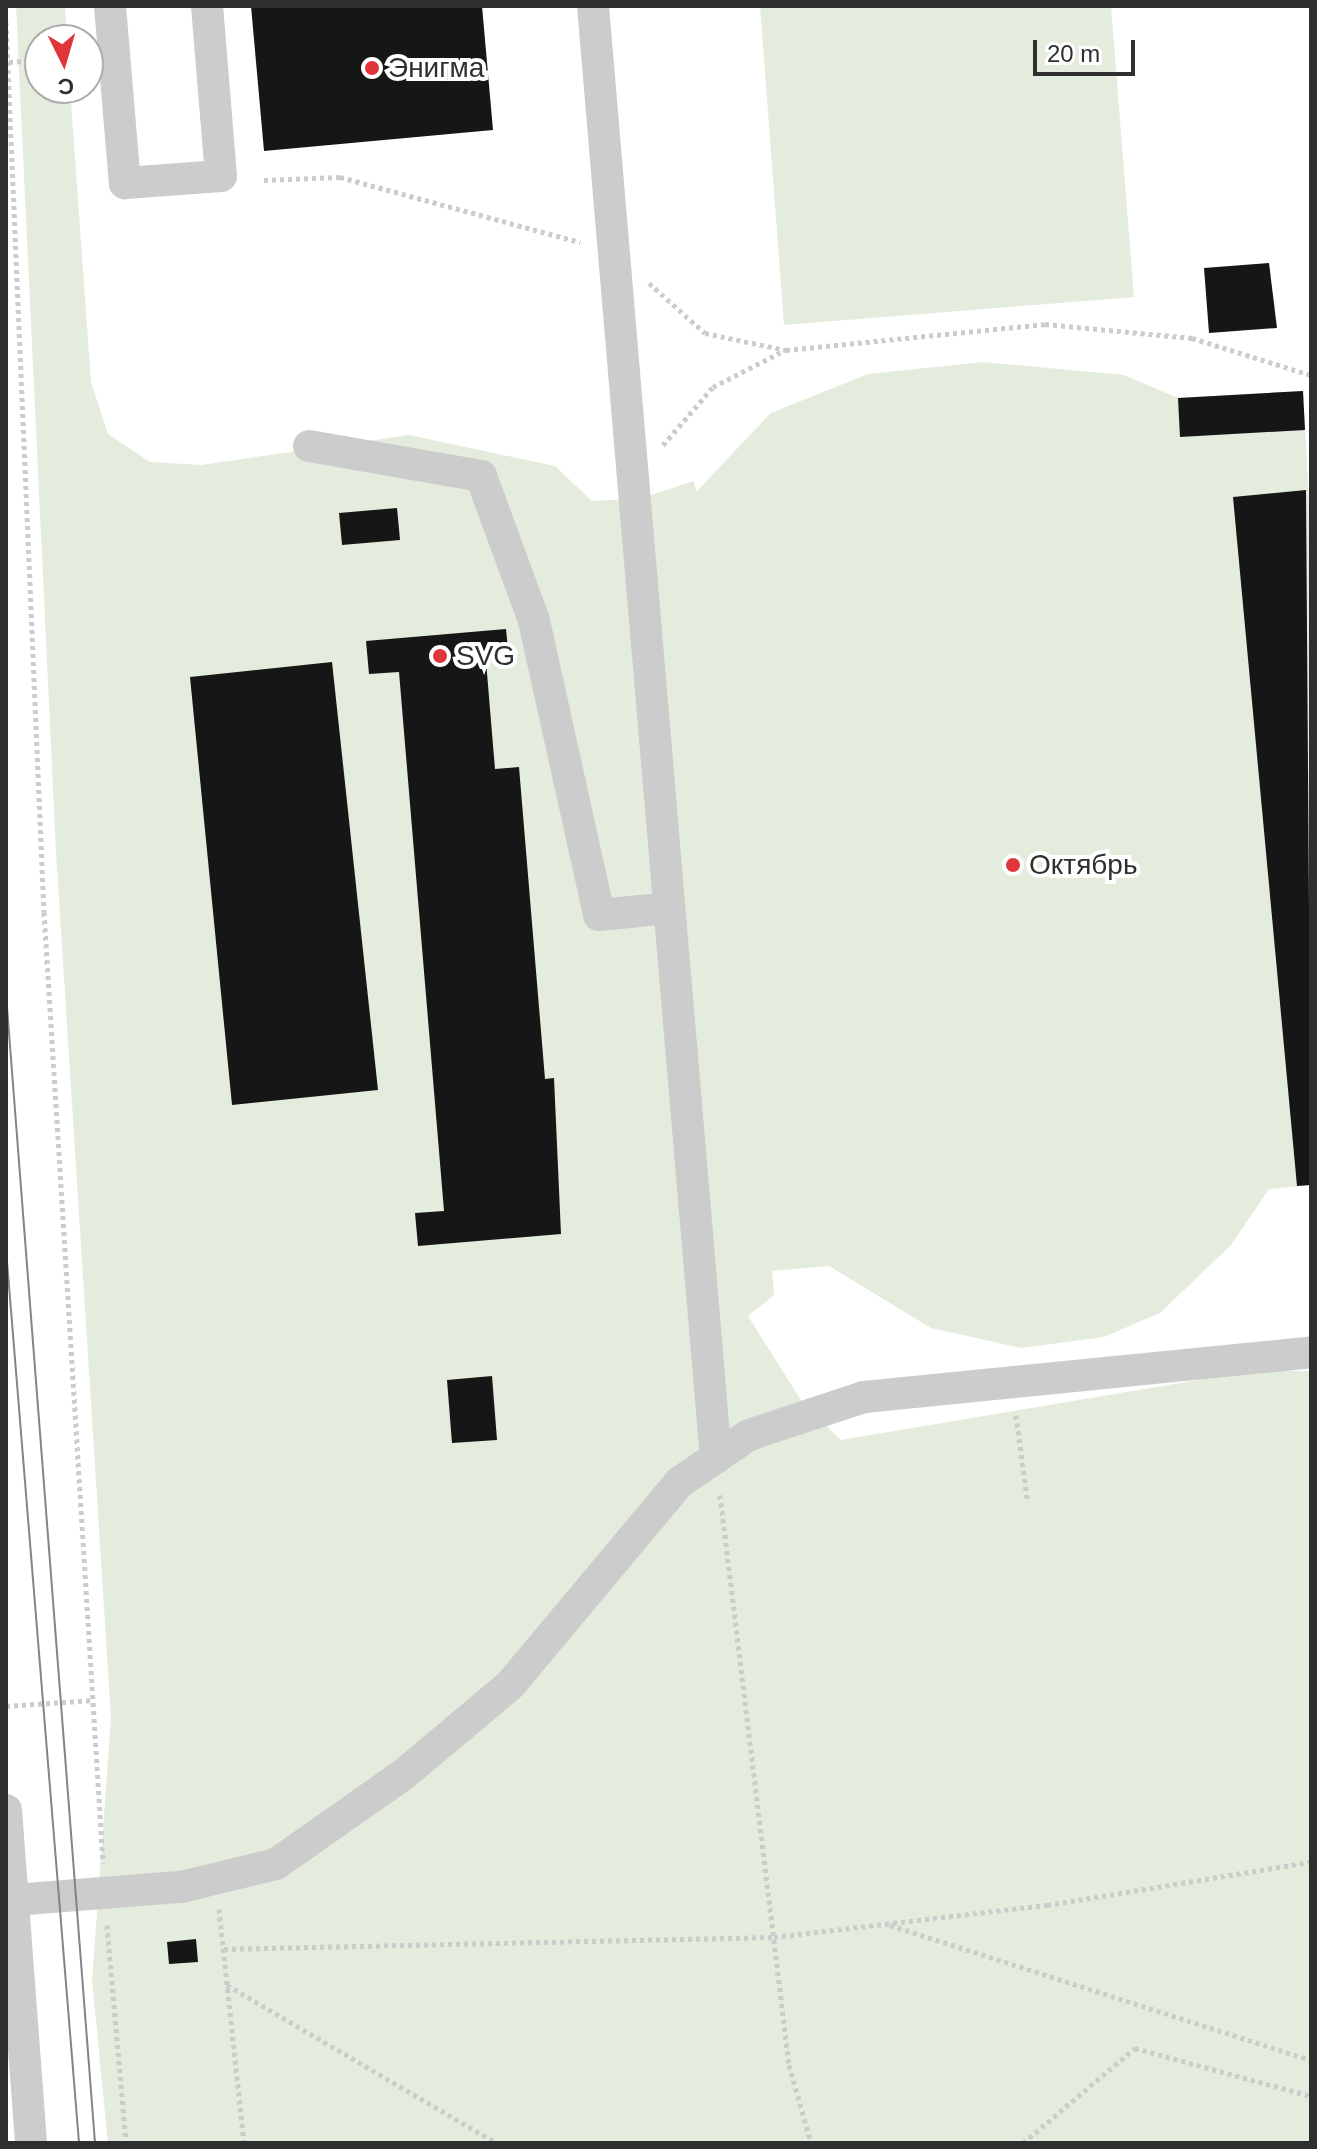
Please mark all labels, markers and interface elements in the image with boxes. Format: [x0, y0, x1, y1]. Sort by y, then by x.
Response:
north arrow [24, 24, 104, 104]
scale bar [1037, 24, 1139, 74]
text: 20 m [1047, 40, 1100, 67]
place label: Энигма [388, 51, 484, 85]
marker: Энигма [363, 59, 381, 77]
text: С [57, 73, 75, 100]
place label: SVG [456, 639, 515, 673]
marker: SVG [431, 647, 449, 665]
place label: Октябрь [1029, 848, 1138, 882]
marker: Октябрь [1004, 856, 1022, 874]

